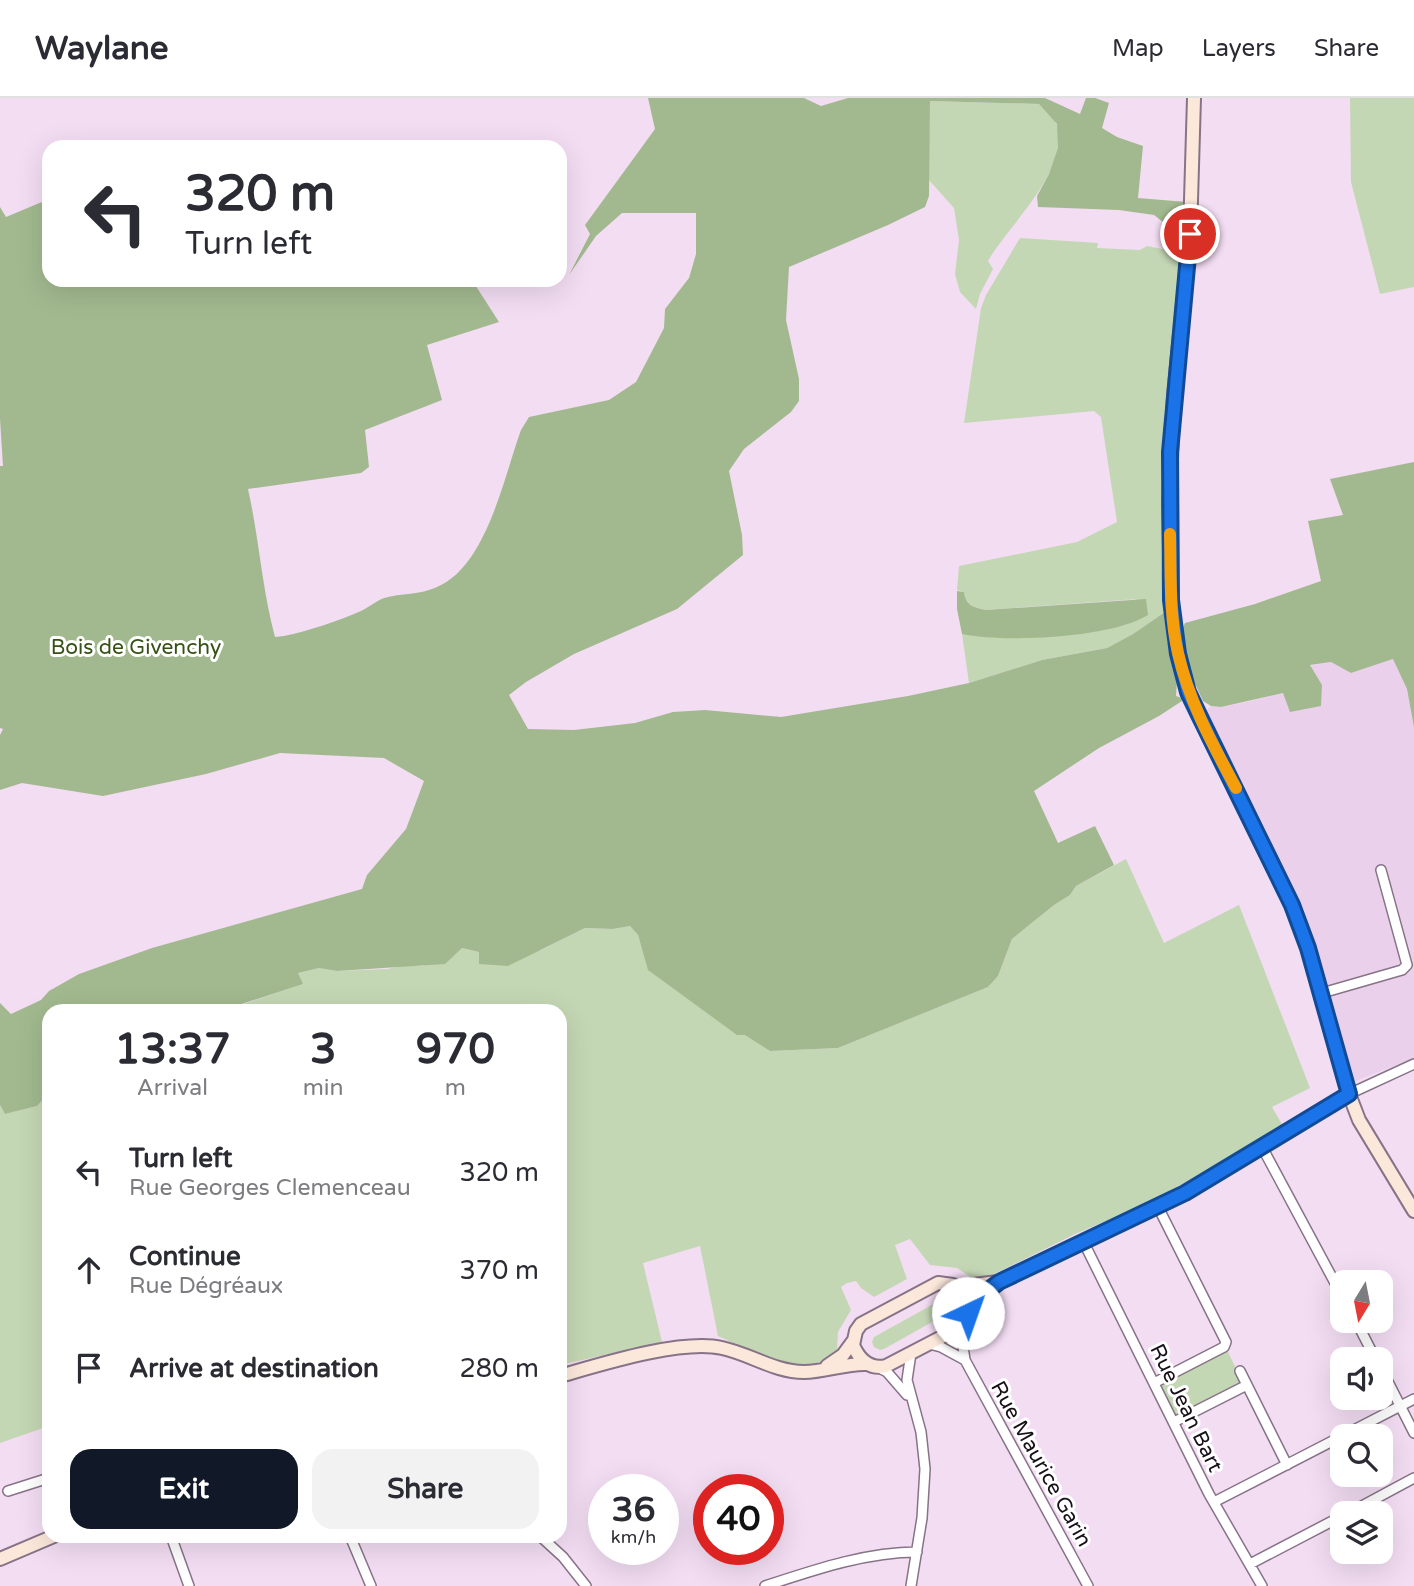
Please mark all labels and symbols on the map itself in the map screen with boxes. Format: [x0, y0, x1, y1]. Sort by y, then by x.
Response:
pin [1160, 204, 1220, 264]
park label: Bois de Givenchy [51, 635, 221, 660]
north arrow [1330, 1270, 1393, 1334]
position arrow [931, 1276, 1005, 1350]
street label: Rue Jean Bart [1144, 1340, 1228, 1476]
street label: Rue Maurice Garin [985, 1377, 1097, 1551]
speed limit sign: 40 [693, 1474, 784, 1565]

